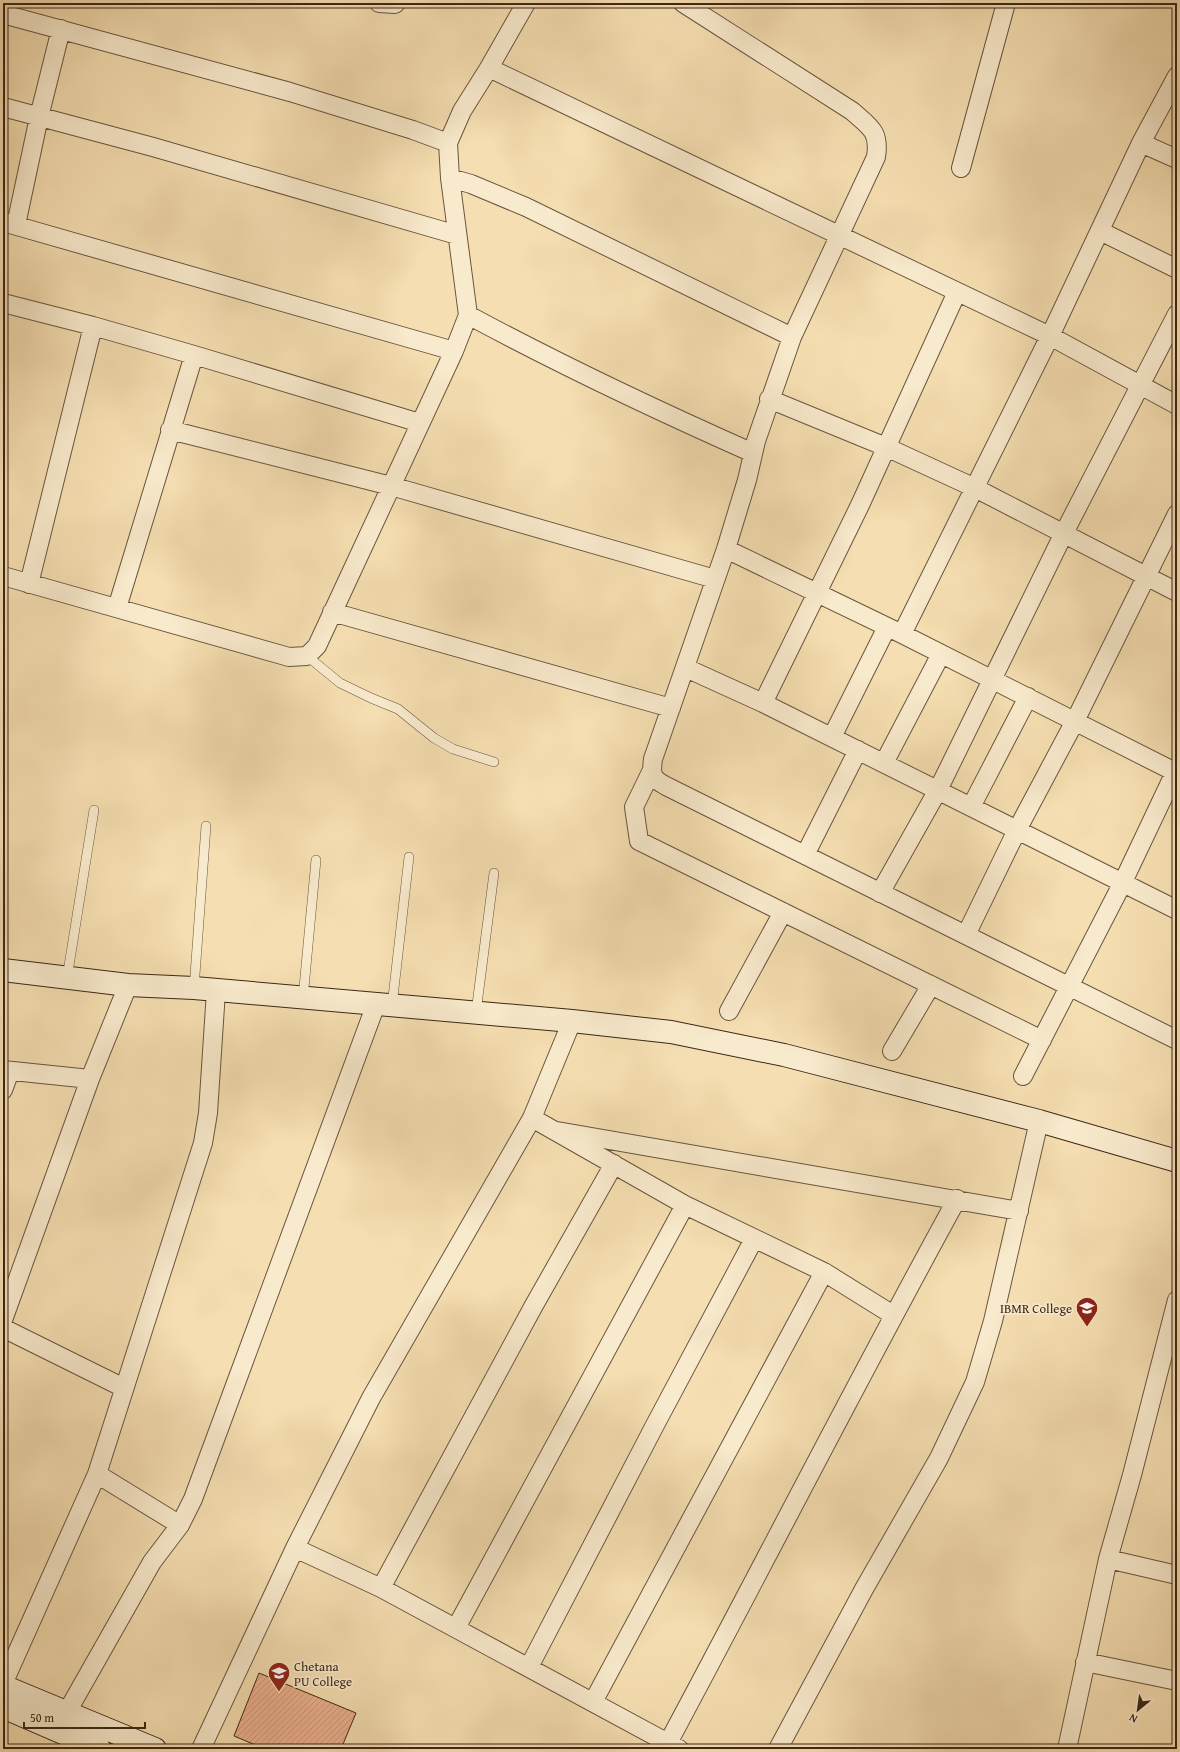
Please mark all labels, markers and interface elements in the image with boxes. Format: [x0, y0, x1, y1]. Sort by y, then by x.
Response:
school or university icon: IBMR College [1074, 1295, 1100, 1328]
place label: IBMR College [1000, 1299, 1072, 1318]
place label: Chetana PU College [294, 1657, 352, 1691]
school or university icon: Chetana PU College [266, 1660, 292, 1693]
north arrow [1118, 1690, 1158, 1730]
scale bar [24, 1704, 145, 1730]
text: 50 m [30, 1709, 54, 1726]
text: N [1125, 1710, 1140, 1728]

